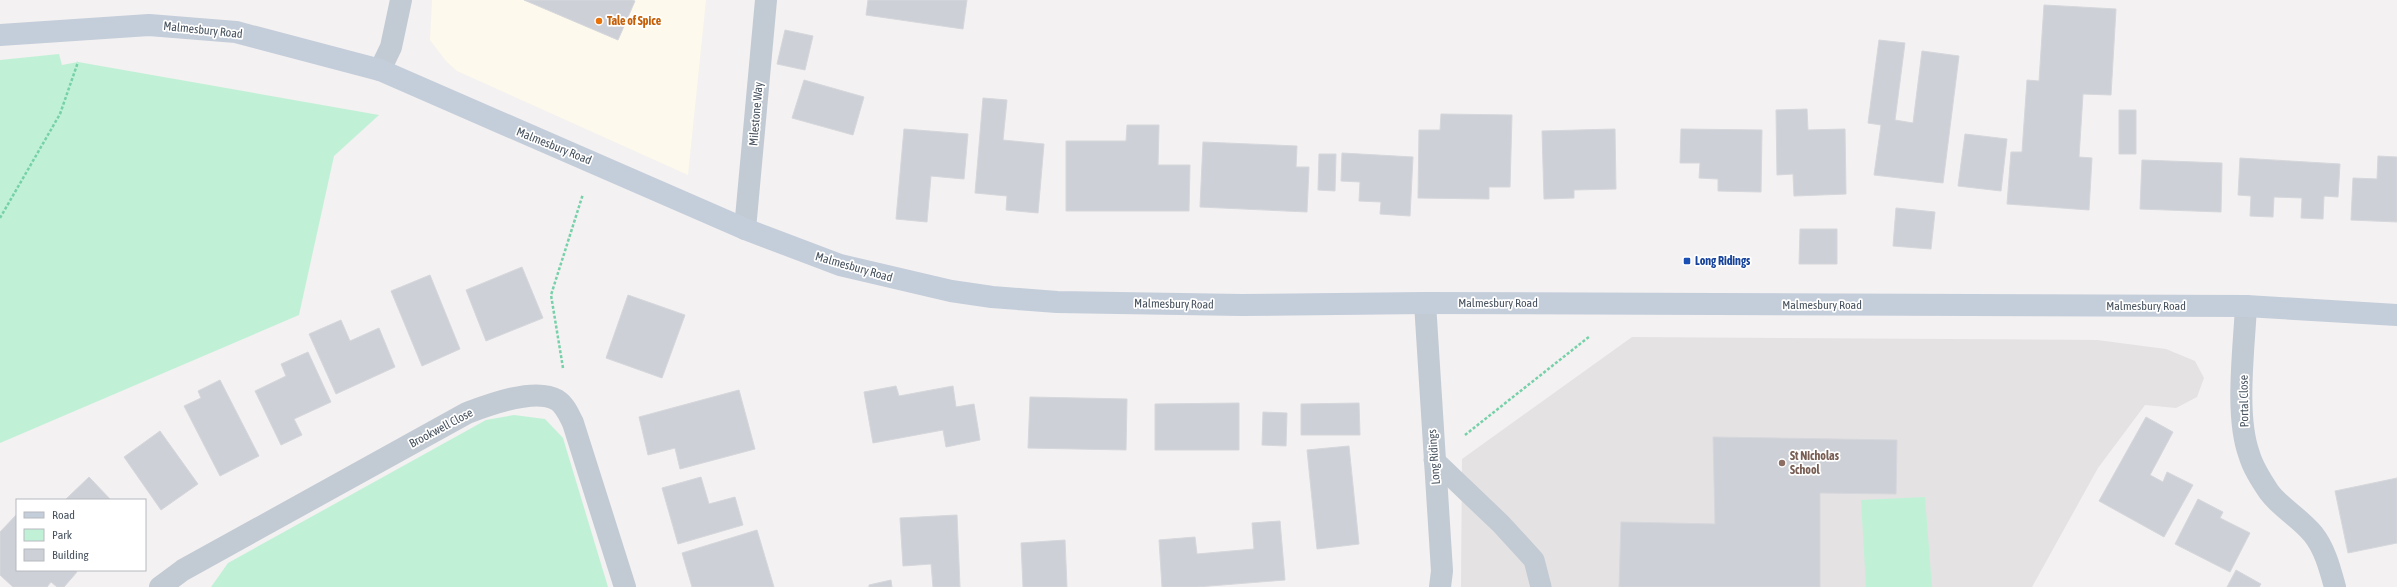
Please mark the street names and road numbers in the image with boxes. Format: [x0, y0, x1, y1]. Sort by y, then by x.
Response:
street label: Malmesbury Road [163, 19, 243, 41]
street label: Milestone Way [746, 81, 766, 147]
street label: Malmesbury Road [514, 125, 594, 167]
street label: Malmesbury Road [814, 249, 894, 285]
street label: Malmesbury Road [1134, 296, 1214, 312]
street label: Malmesbury Road [1458, 296, 1538, 310]
street label: Malmesbury Road [1782, 298, 1862, 312]
street label: Malmesbury Road [2106, 299, 2186, 313]
street label: Portal Close [2237, 375, 2251, 427]
street label: Brookwell Close [407, 405, 475, 451]
street label: Long Ridings [1425, 429, 1443, 485]

